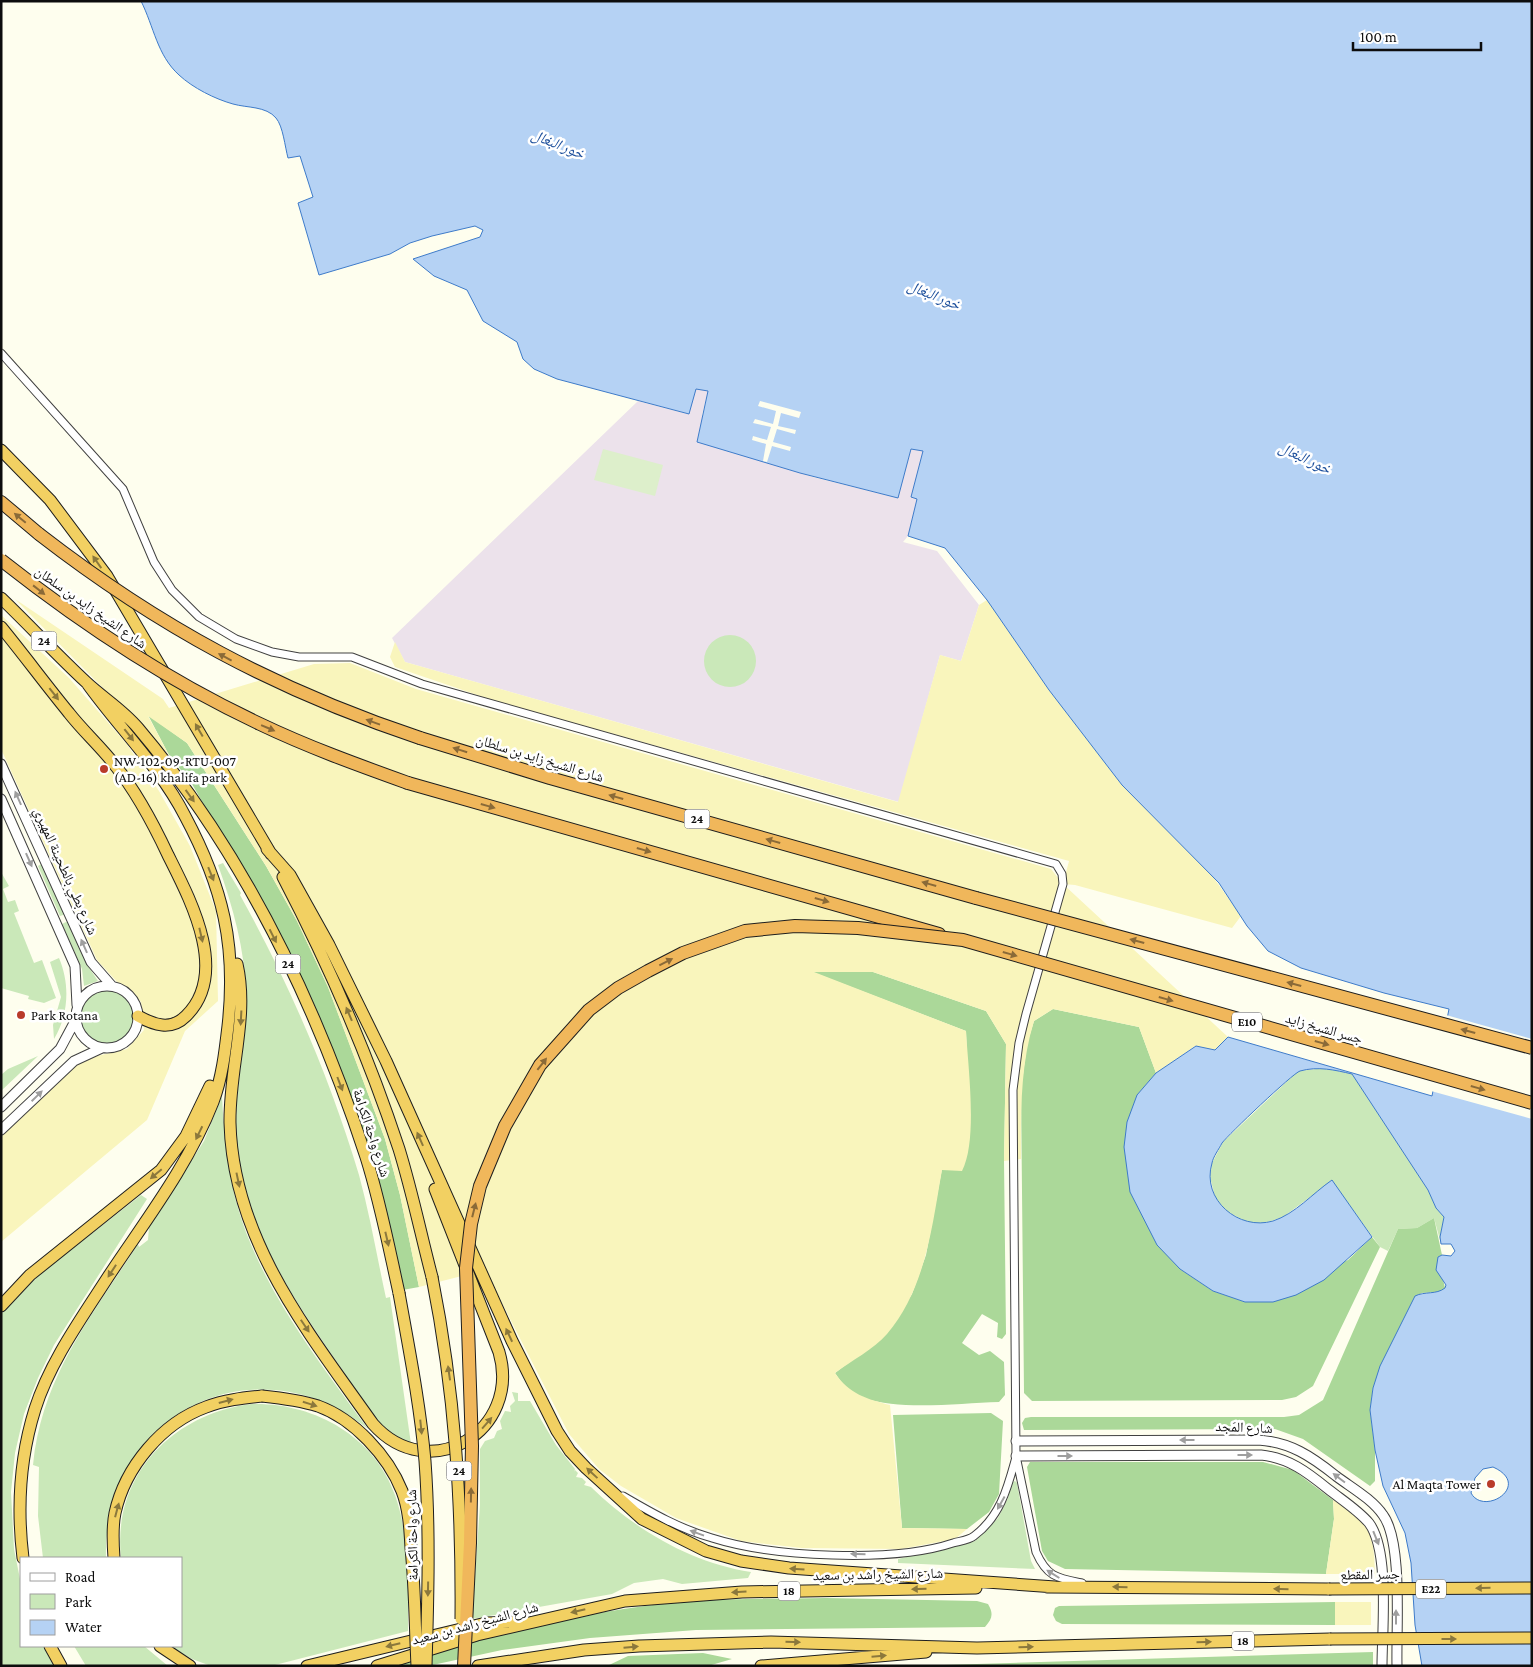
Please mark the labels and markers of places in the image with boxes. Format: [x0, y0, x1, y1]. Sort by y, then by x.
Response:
place label: NW-102-09-RTU-007 (AD-16) khalifa park [114, 753, 236, 786]
marker: NW-102-09-RTU-007 (AD-16) khalifa park [98, 763, 110, 775]
place label: Park Rotana [31, 1007, 99, 1023]
marker: Park Rotana [15, 1009, 27, 1021]
place label: Al Maqta Tower [1393, 1476, 1481, 1492]
marker: Al Maqta Tower [1485, 1478, 1497, 1490]

